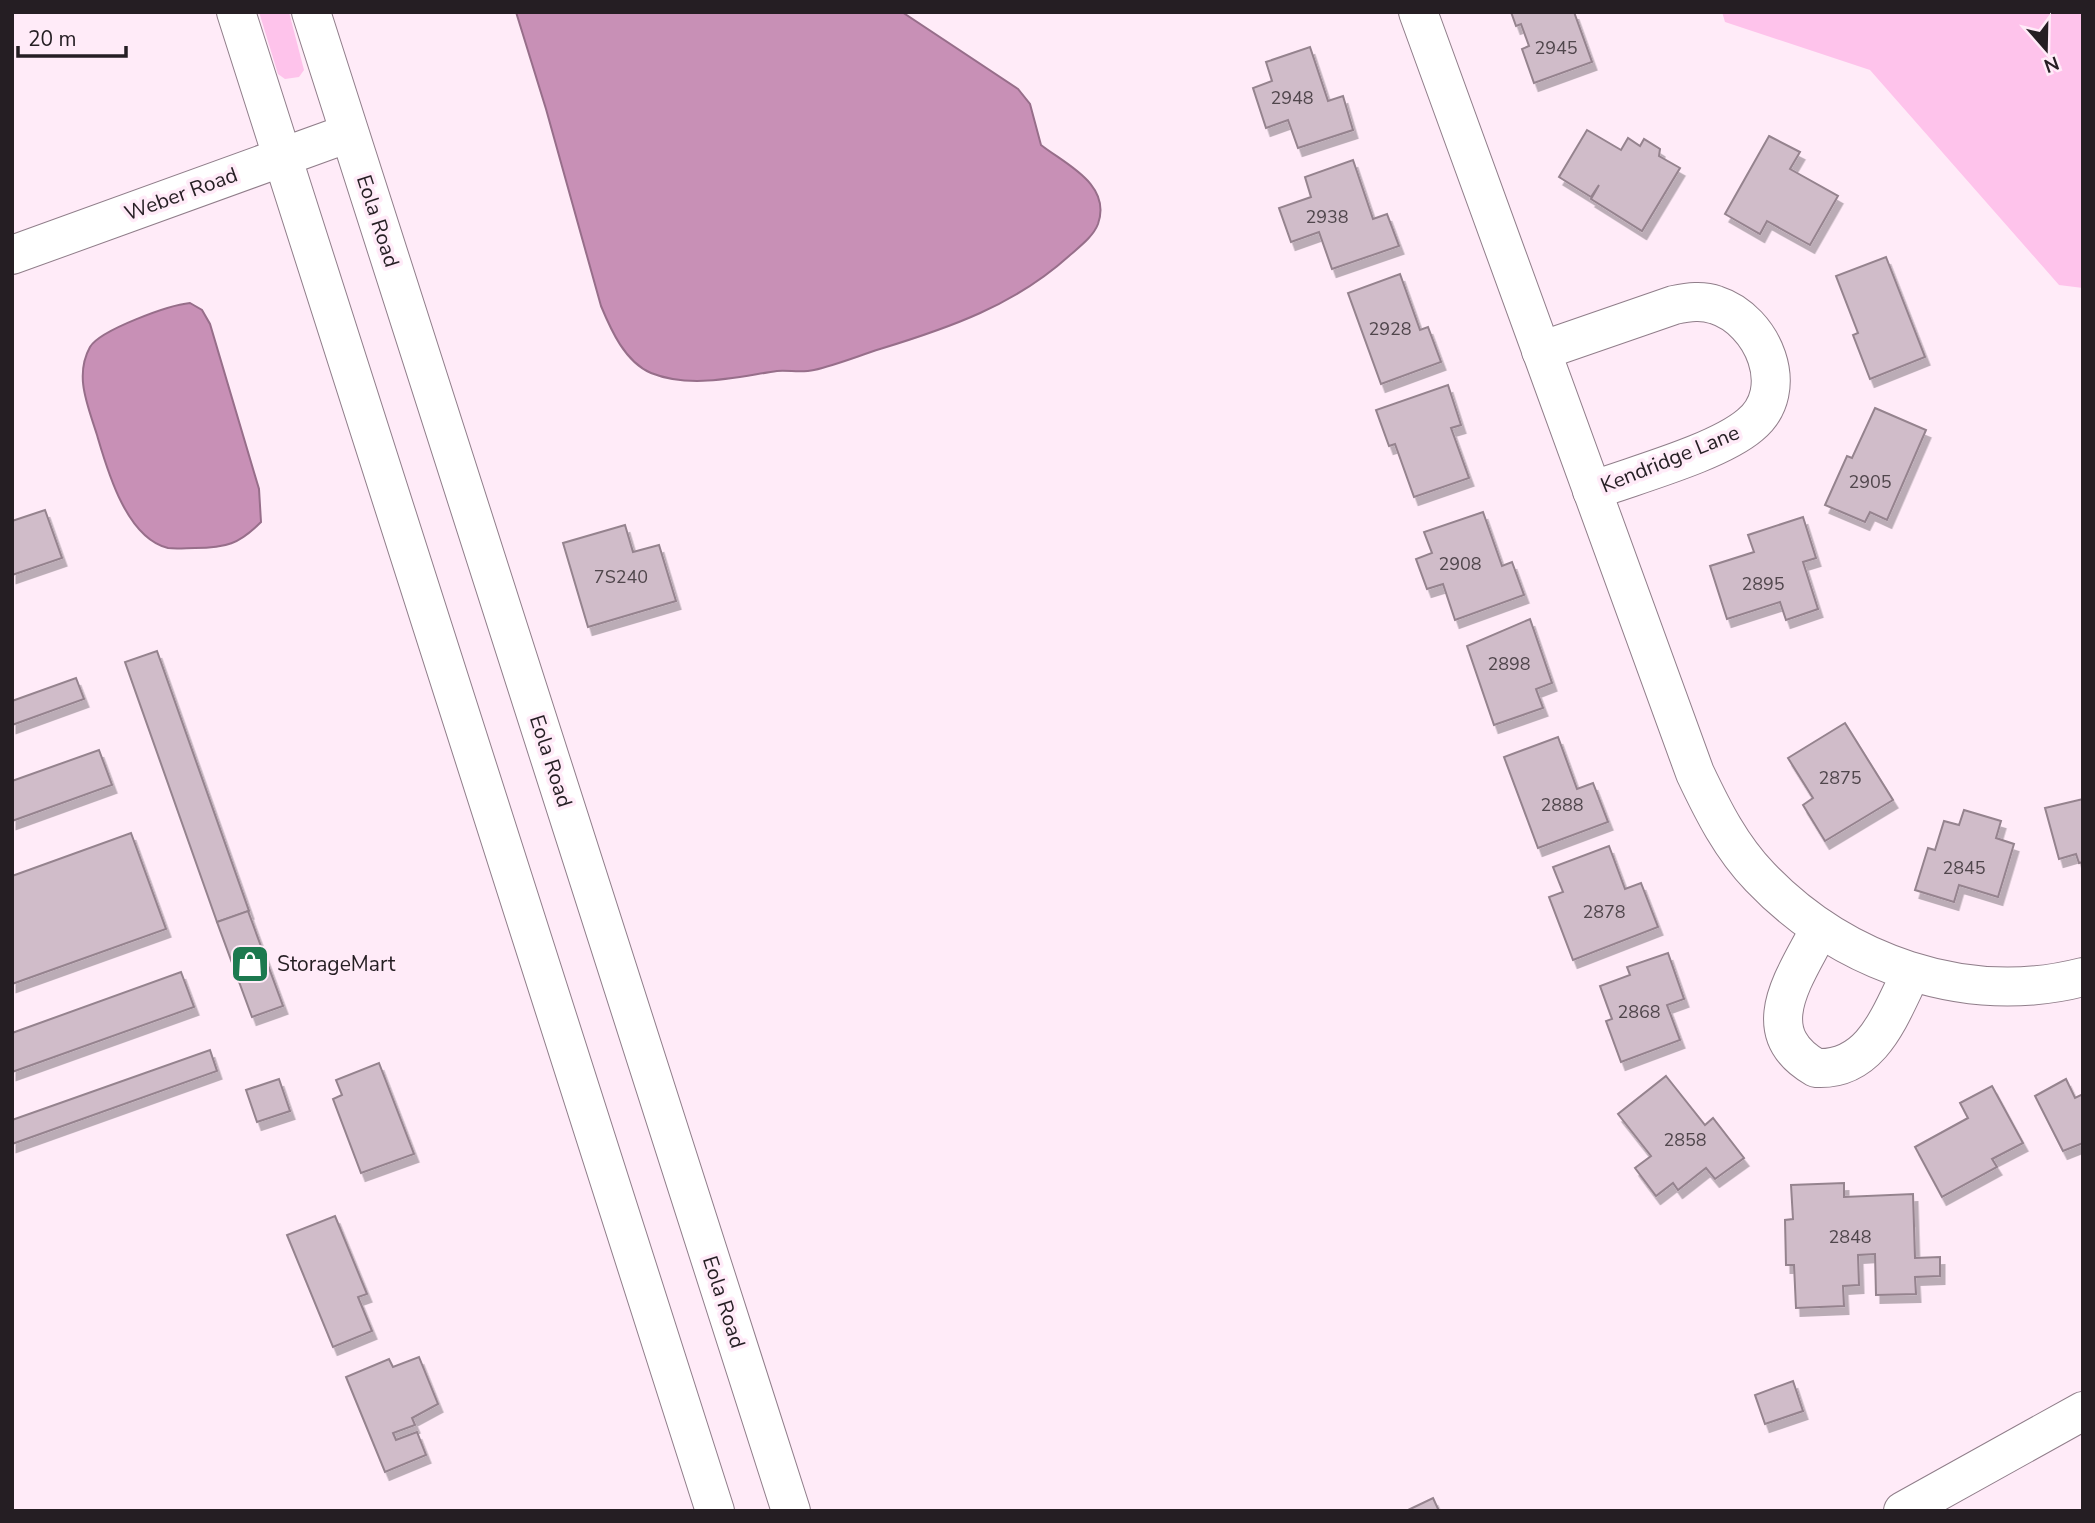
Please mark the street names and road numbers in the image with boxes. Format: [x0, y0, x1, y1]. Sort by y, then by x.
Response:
street label: Weber Road [121, 161, 241, 227]
street label: Eola Road [350, 171, 406, 271]
street label: Kendridge Lane [1596, 418, 1744, 500]
street label: Eola Road [523, 711, 579, 811]
street label: Eola Road [696, 1252, 752, 1352]

